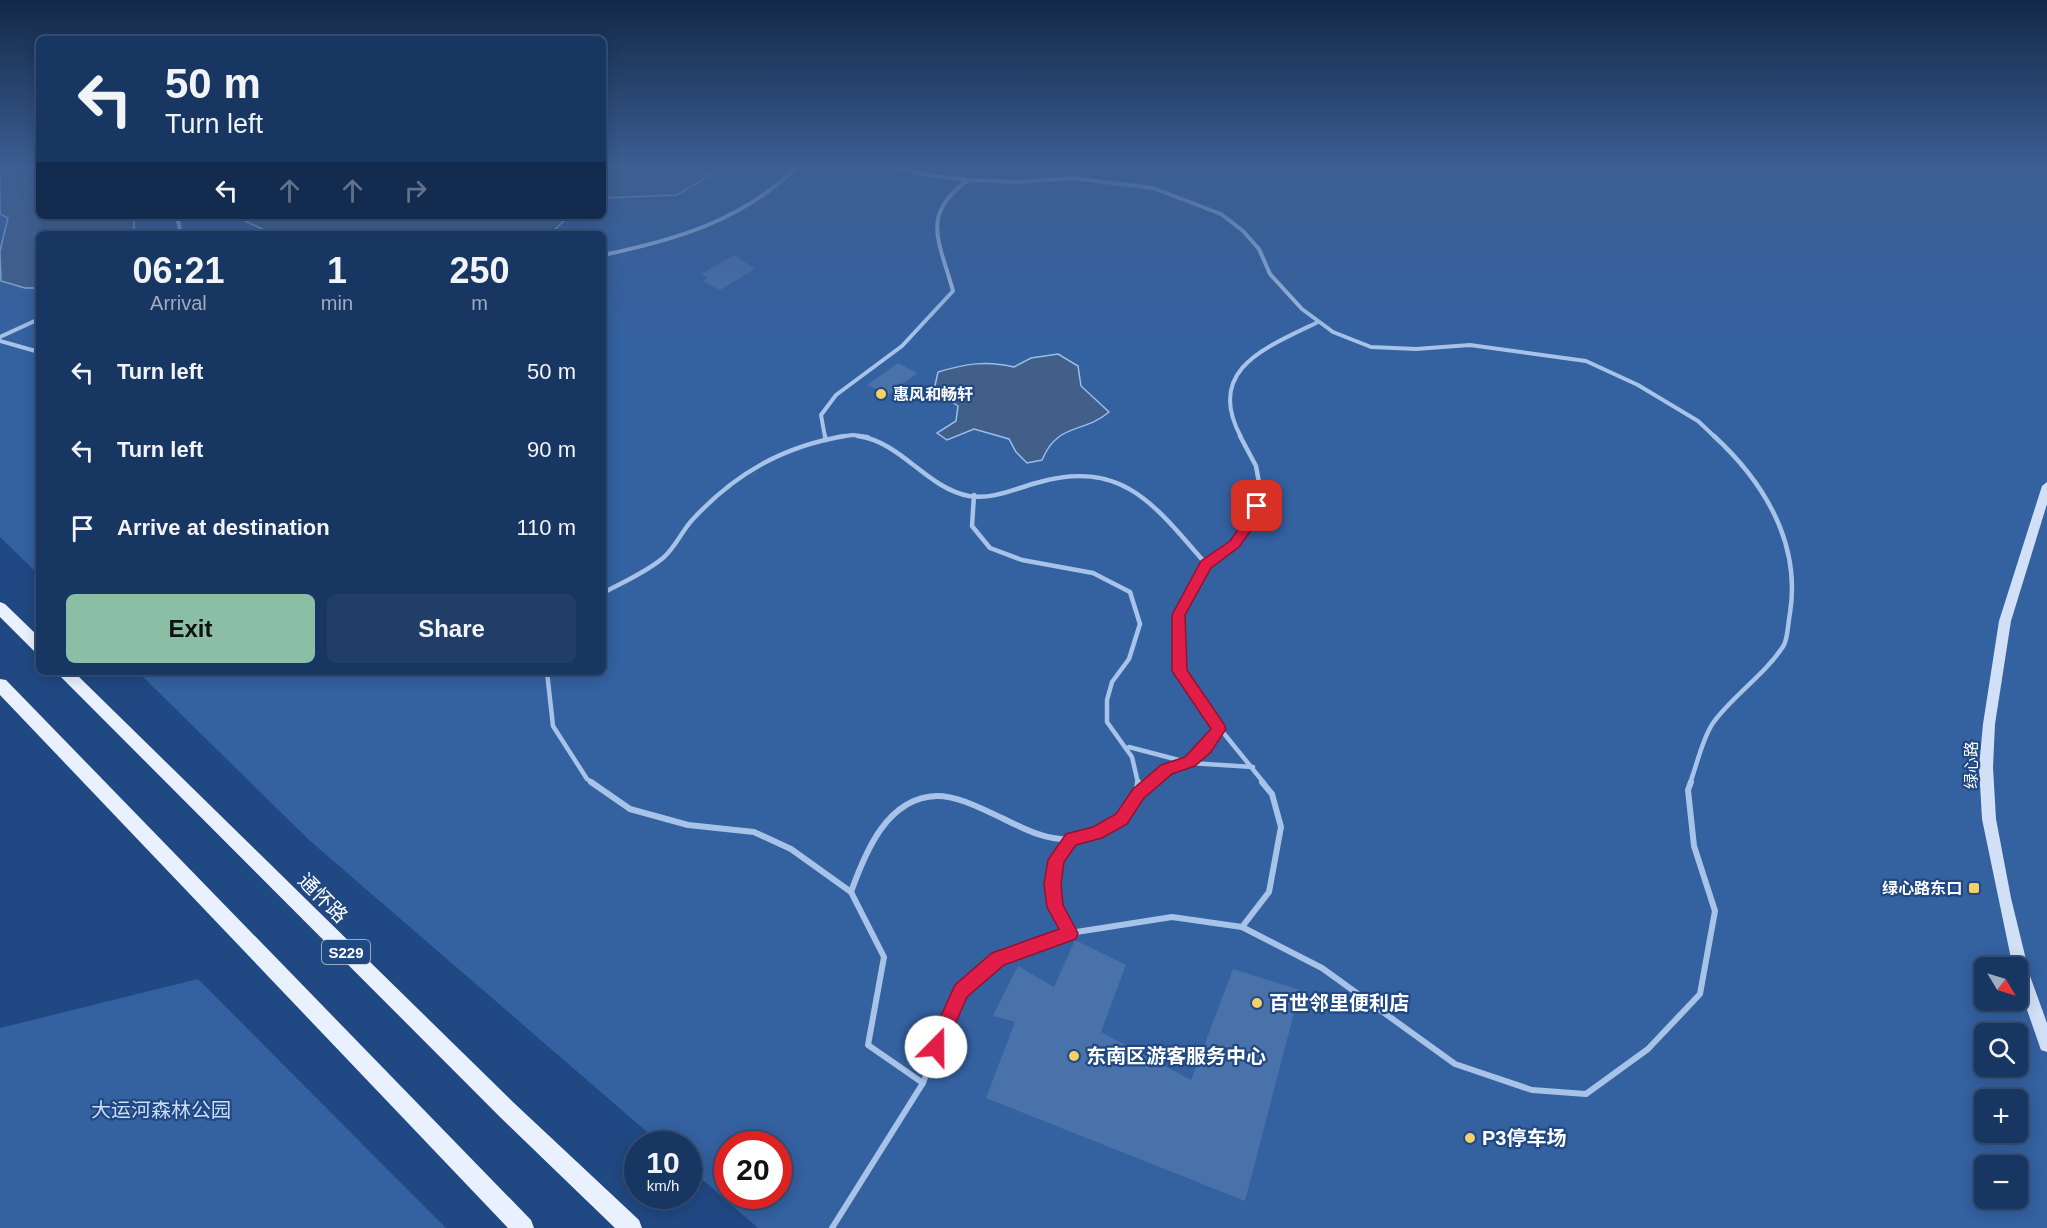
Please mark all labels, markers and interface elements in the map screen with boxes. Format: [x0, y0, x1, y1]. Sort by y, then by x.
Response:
icon: left [66, 60, 144, 138]
text: 50 m [165, 60, 261, 107]
text: Turn left [165, 109, 263, 139]
icon: left [210, 174, 243, 207]
icon: ahead [273, 174, 306, 207]
icon: ahead [336, 174, 369, 207]
icon: right [399, 174, 432, 207]
text: 06:21 [132, 250, 224, 291]
text: 1 [327, 250, 347, 291]
text: 250 [449, 250, 510, 291]
text: Arrival [150, 292, 207, 314]
text: min [321, 292, 353, 314]
text: m [471, 292, 488, 314]
icon: left [66, 356, 99, 389]
text: Turn left [117, 359, 203, 384]
text: 50 m [527, 359, 576, 384]
place label: 惠风和畅轩 [893, 386, 973, 403]
marker: 惠风和畅轩 [874, 387, 888, 401]
icon: left [66, 434, 99, 467]
text: Turn left [117, 437, 203, 462]
text: 90 m [527, 437, 576, 462]
pin [1231, 480, 1282, 531]
icon: arrive [1240, 489, 1273, 522]
icon: arrive [66, 512, 99, 545]
text: Arrive at destination [117, 515, 330, 540]
text: 110 m [516, 515, 576, 540]
button: Exit [66, 594, 315, 663]
button: Share [327, 594, 576, 663]
street label: 绿心路 [1963, 741, 1980, 789]
street label: 通怀路 [294, 869, 352, 927]
place label: 绿心路东口 [1882, 880, 1962, 897]
marker: 绿心路东口 [1967, 881, 1981, 895]
road number: S229 [322, 940, 370, 964]
north arrow [1974, 957, 2028, 1011]
map controls [1974, 957, 2028, 1209]
place label: 百世邻里便利店 [1269, 992, 1409, 1014]
marker: 百世邻里便利店 [1250, 996, 1264, 1010]
position arrow [904, 1015, 968, 1079]
button: search [1974, 1023, 2028, 1077]
place label: 东南区游客服务中心 [1086, 1045, 1266, 1067]
marker: 东南区游客服务中心 [1067, 1049, 1081, 1063]
button: + [1974, 1089, 2028, 1143]
park label: 大运河森林公园 [91, 1099, 231, 1121]
place label: P3停车场 [1482, 1127, 1566, 1149]
speed limit sign: 20 [714, 1131, 792, 1209]
marker: P3停车场 [1463, 1131, 1477, 1145]
text: 10 [646, 1146, 680, 1179]
button: − [1974, 1155, 2028, 1209]
text: km/h [647, 1177, 679, 1194]

